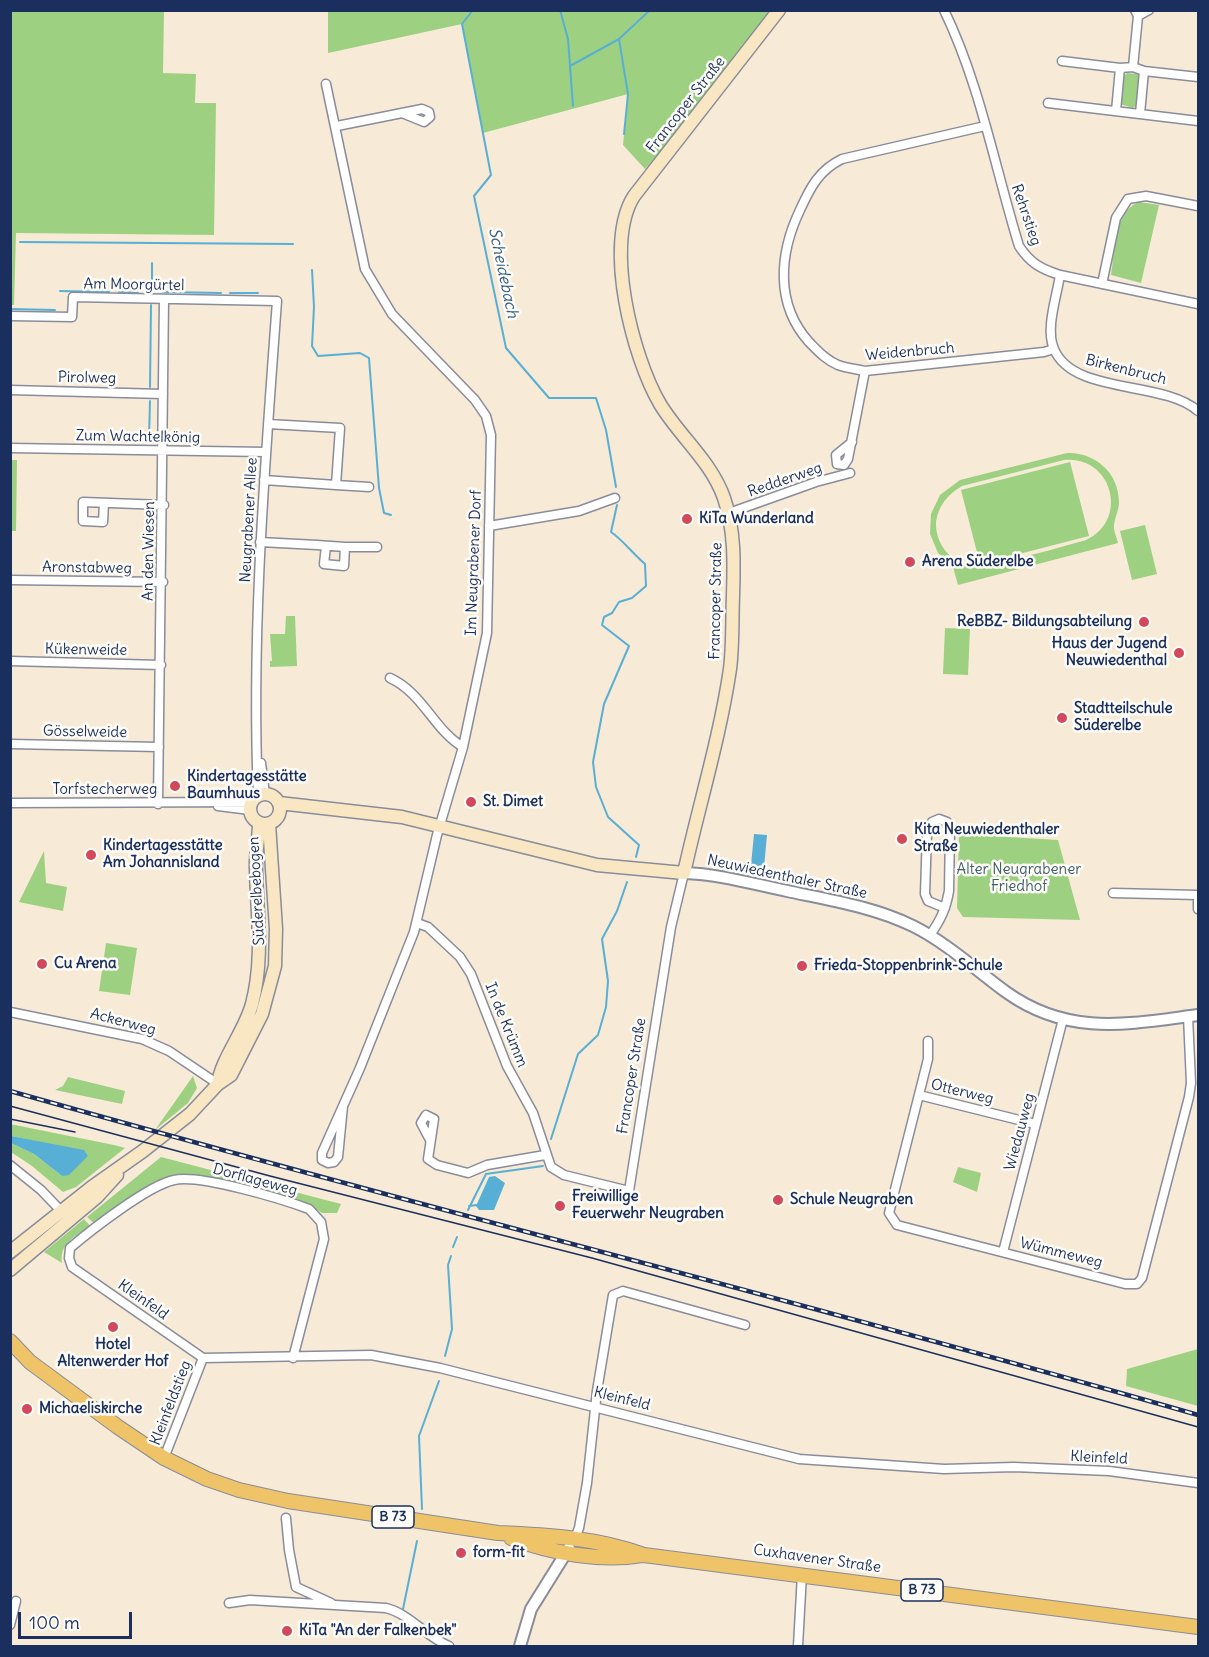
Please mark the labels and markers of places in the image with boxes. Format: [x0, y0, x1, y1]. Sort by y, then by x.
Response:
place label: KiTa Wunderland [699, 510, 814, 528]
marker: KiTa Wunderland [680, 512, 694, 526]
place label: Arena Süderelbe [922, 553, 1034, 571]
marker: Arena Süderelbe [903, 555, 917, 569]
place label: ReBBZ- Bildungsabteilung [957, 613, 1132, 631]
marker: ReBBZ- Bildungsabteilung [1137, 615, 1151, 629]
place label: Haus der Jugend Neuwiedenthal [1052, 635, 1167, 670]
marker: Haus der Jugend Neuwiedenthal [1172, 646, 1186, 660]
place label: Stadtteilschule Süderelbe [1074, 700, 1172, 735]
marker: Stadtteilschule Süderelbe [1055, 711, 1069, 725]
place label: Kindertagesstätte Baumhuus [187, 768, 307, 803]
marker: Kindertagesstätte Baumhuus [168, 779, 182, 793]
place label: St. Dimet [483, 793, 543, 811]
marker: St. Dimet [464, 795, 478, 809]
place label: Kita Neuwiedenthaler Straße [914, 821, 1059, 856]
marker: Kita Neuwiedenthaler Straße [895, 832, 909, 846]
place label: Kindertagesstätte Am Johannisland [103, 837, 223, 872]
marker: Kindertagesstätte Am Johannisland [84, 848, 98, 862]
place label: Cu Arena [54, 955, 117, 973]
marker: Cu Arena [35, 957, 49, 971]
place label: Frieda-Stoppenbrink-Schule [814, 957, 1003, 975]
marker: Frieda-Stoppenbrink-Schule [795, 959, 809, 973]
place label: Freiwillige Feuerwehr Neugraben [572, 1188, 724, 1223]
place label: Schule Neugraben [790, 1191, 913, 1209]
marker: Schule Neugraben [771, 1193, 785, 1207]
marker: Freiwillige Feuerwehr Neugraben [553, 1199, 567, 1213]
marker: Hotel Altenwerder Hof [106, 1320, 120, 1334]
place label: Hotel Altenwerder Hof [58, 1336, 168, 1371]
place label: Michaeliskirche [39, 1400, 142, 1418]
marker: Michaeliskirche [20, 1402, 34, 1416]
place label: form-fit [473, 1544, 525, 1562]
marker: form-fit [454, 1546, 468, 1560]
place label: KiTa "An der Falkenbek" [299, 1622, 457, 1640]
marker: KiTa "An der Falkenbek" [280, 1624, 294, 1638]

